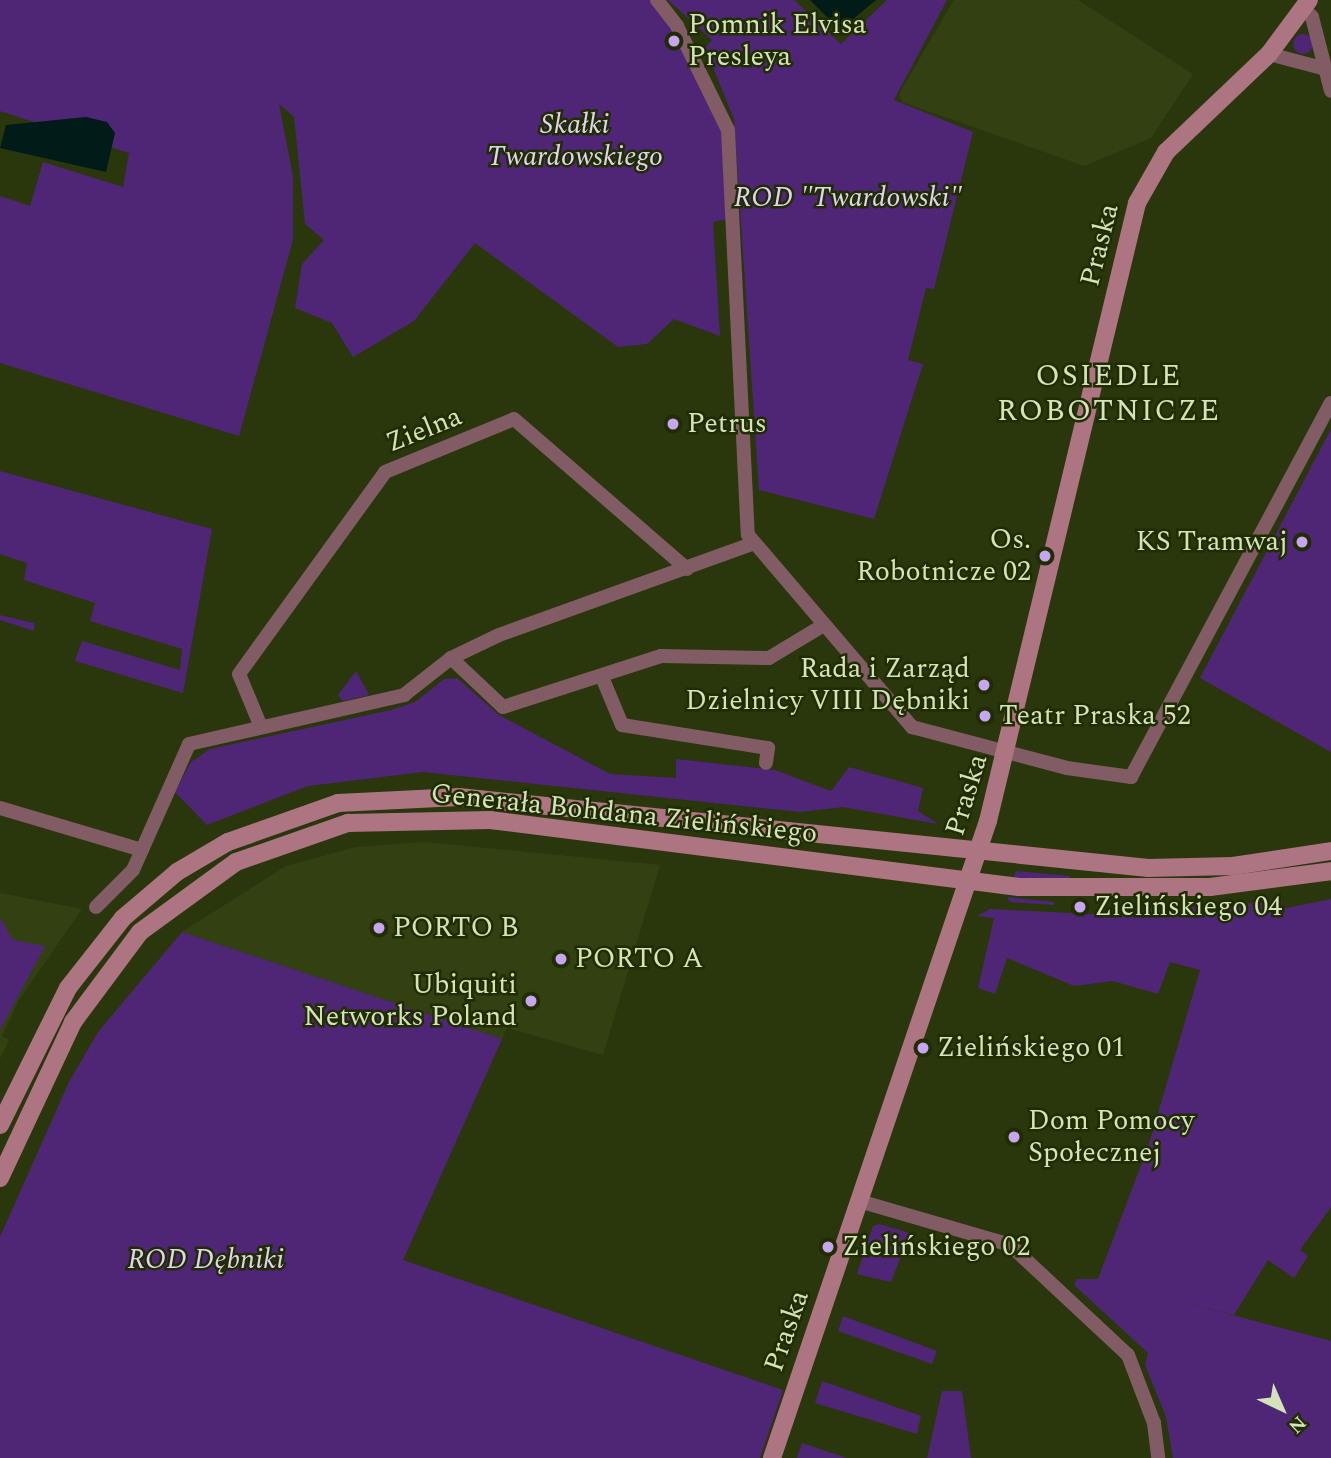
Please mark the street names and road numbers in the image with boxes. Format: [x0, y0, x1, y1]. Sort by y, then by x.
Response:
street label: Praska [1074, 200, 1126, 290]
street label: Zielna [381, 400, 467, 460]
street label: Praska [939, 750, 995, 840]
street label: Generała Bohdana Zielińskiego [429, 777, 819, 851]
street label: Praska [757, 1286, 817, 1376]

